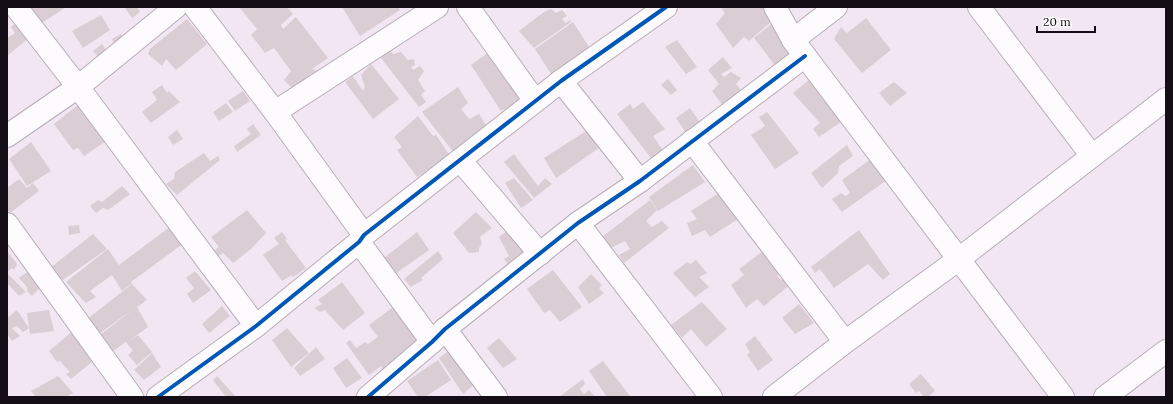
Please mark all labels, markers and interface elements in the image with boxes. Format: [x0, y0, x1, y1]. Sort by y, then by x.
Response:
scale bar [1037, 8, 1095, 34]
text: 20 m [1043, 14, 1071, 29]

